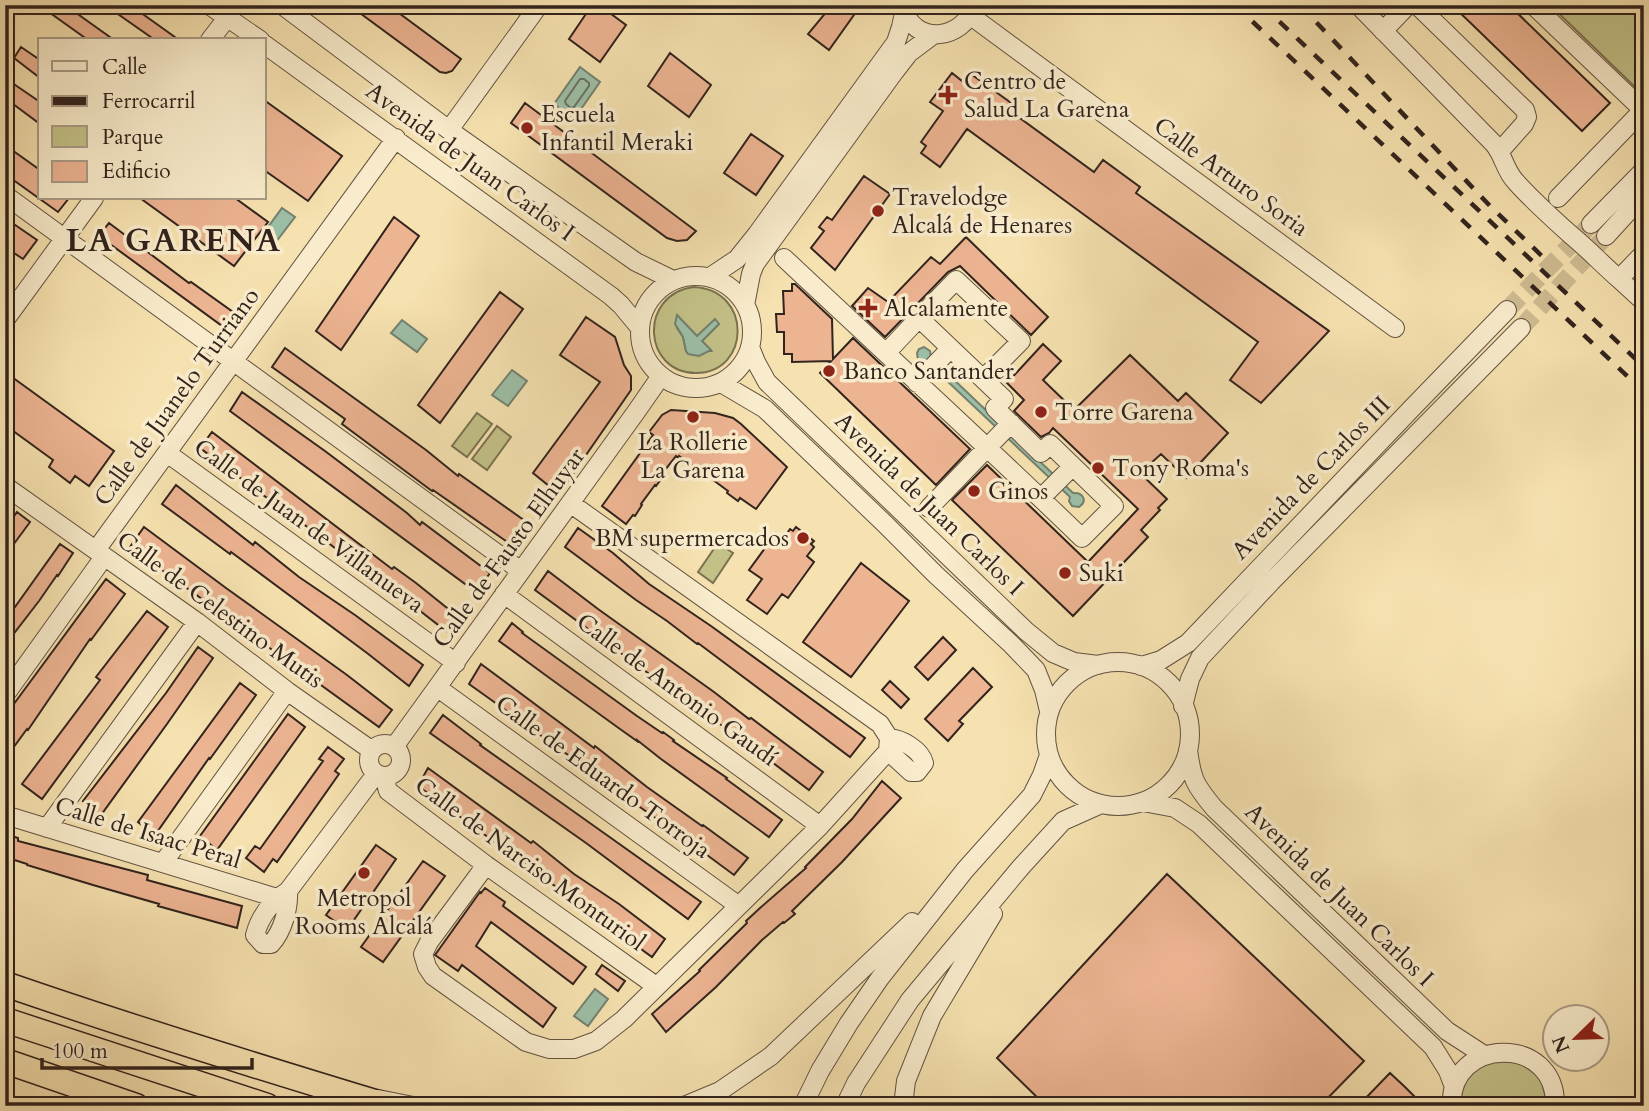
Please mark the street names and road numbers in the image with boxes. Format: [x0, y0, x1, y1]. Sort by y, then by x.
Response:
street label: Avenida de Juan Carlos I [359, 75, 581, 249]
street label: Calle Arturo Soria [1147, 110, 1316, 245]
street label: Calle de Juanelo Turriano [87, 281, 267, 513]
street label: Avenida de Carlos III [1224, 389, 1398, 567]
street label: Avenida de Juan Carlos I [827, 405, 1031, 603]
street label: Calle de Juan de Villanueva [187, 431, 431, 621]
street label: Calle de Fausto Elhuyar [425, 441, 593, 655]
street label: Calle de Celestino Mutis [110, 524, 330, 696]
street label: Calle de Antonio Gaudí [570, 606, 785, 774]
street label: Calle de Eduardo Torroja [489, 688, 718, 867]
street label: Calle de Narciso Monturiol [408, 769, 652, 959]
street label: Calle de Isaac Peral [51, 789, 245, 877]
street label: Avenida de Juan Carlos I [1237, 796, 1441, 994]

